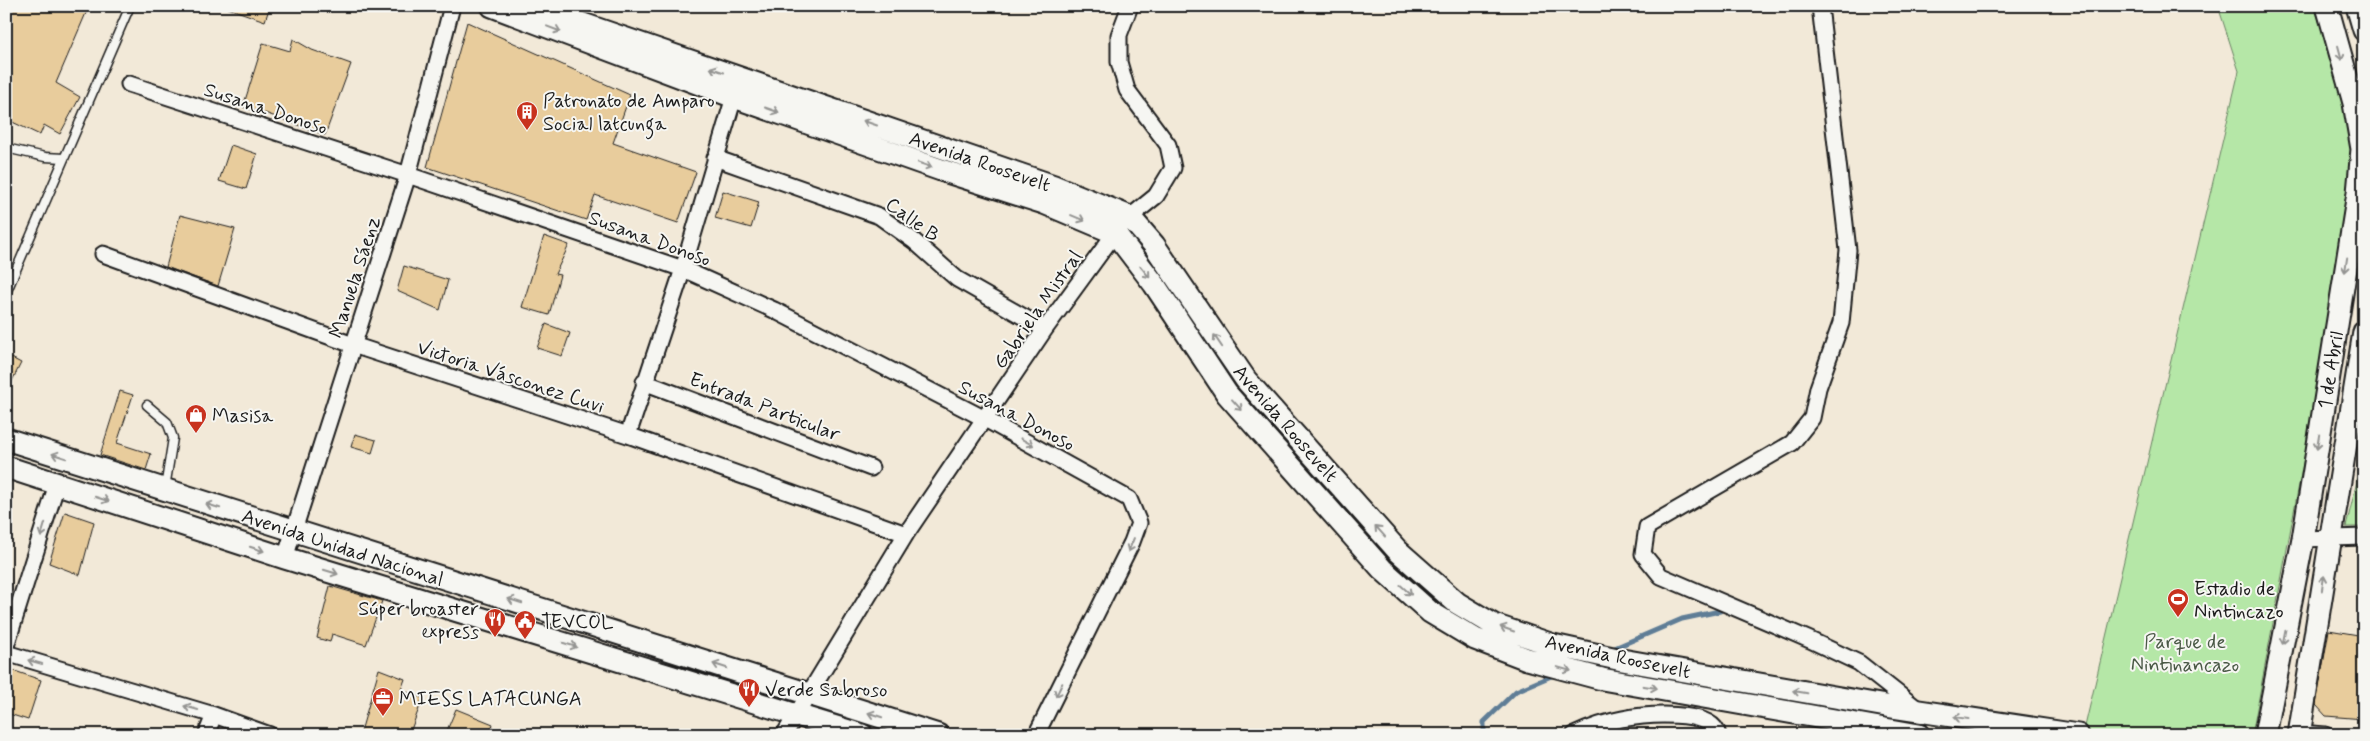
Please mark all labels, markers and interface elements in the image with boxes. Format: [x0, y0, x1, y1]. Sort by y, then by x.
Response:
one-way arrow [546, 25, 561, 35]
one-way arrow [2336, 45, 2345, 61]
one-way arrow [709, 65, 725, 74]
street label: Susana Donoso [200, 77, 331, 142]
place label: Patronato de Amparo Social latcunga [543, 88, 715, 140]
building icon: Patronato de Amparo Social latcunga [515, 100, 539, 131]
one-way arrow [764, 106, 779, 115]
one-way arrow [863, 118, 879, 127]
street label: Avenida Roosevelt [905, 126, 1054, 199]
one-way arrow [917, 160, 933, 170]
street label: Calle B [879, 191, 945, 249]
street label: Susana Donoso [585, 205, 714, 274]
street label: Manuela Sáenz [323, 213, 388, 342]
one-way arrow [1070, 214, 1085, 223]
street label: Gabriela Mistral [987, 245, 1089, 375]
one-way arrow [2341, 256, 2351, 272]
one-way arrow [1139, 265, 1150, 278]
street label: 1 de Abril [2312, 330, 2351, 411]
street label: Victoria Vásconez Cuvi [413, 334, 608, 420]
one-way arrow [1212, 334, 1223, 348]
street label: Avenida Roosevelt [1226, 359, 1344, 489]
street label: Entrada Particular [685, 366, 844, 449]
street label: Susana Donoso [953, 374, 1079, 458]
one-way arrow [1231, 399, 1243, 412]
shop icon: Masisa [184, 403, 208, 434]
place label: Masisa [212, 403, 274, 430]
one-way arrow [2313, 434, 2323, 450]
one-way arrow [1020, 438, 1034, 448]
one-way arrow [51, 450, 67, 460]
one-way arrow [94, 494, 110, 504]
one-way arrow [206, 500, 222, 510]
street label: Avenida Unidad Nacional [238, 503, 447, 594]
one-way arrow [37, 522, 47, 538]
one-way arrow [1374, 524, 1386, 537]
one-way arrow [1125, 537, 1135, 552]
one-way arrow [248, 545, 264, 554]
one-way arrow [323, 568, 339, 578]
one-way arrow [2318, 575, 2328, 591]
place label: Estadio de Nintincazo [2194, 576, 2284, 626]
one-way arrow [1399, 584, 1412, 596]
sports icon: Estadio de Nintincazo [2166, 587, 2190, 618]
one-way arrow [507, 595, 523, 605]
place label: Súper broaster express [358, 596, 479, 646]
restaurant icon: Súper broaster express [483, 607, 507, 638]
public building icon: TEVCOL [513, 609, 537, 640]
place label: TEVCOL [541, 609, 614, 636]
one-way arrow [1499, 624, 1515, 634]
street label: Avenida Roosevelt [1542, 629, 1693, 686]
park label: Parque de Nintinancazo [2131, 629, 2239, 679]
one-way arrow [2279, 629, 2288, 645]
one-way arrow [562, 641, 578, 651]
one-way arrow [27, 656, 43, 666]
one-way arrow [712, 660, 728, 670]
one-way arrow [1556, 665, 1572, 674]
restaurant icon: Verde Sabroso [737, 677, 761, 708]
place label: Verde Sabroso [765, 677, 888, 704]
one-way arrow [1054, 682, 1063, 697]
one-way arrow [1642, 683, 1658, 693]
office icon: MIESS LATACUNGA [371, 686, 395, 717]
place label: MIESS LATACUNGA [399, 686, 582, 713]
one-way arrow [1793, 686, 1809, 696]
one-way arrow [183, 702, 199, 712]
one-way arrow [867, 709, 883, 719]
one-way arrow [1953, 712, 1969, 722]

